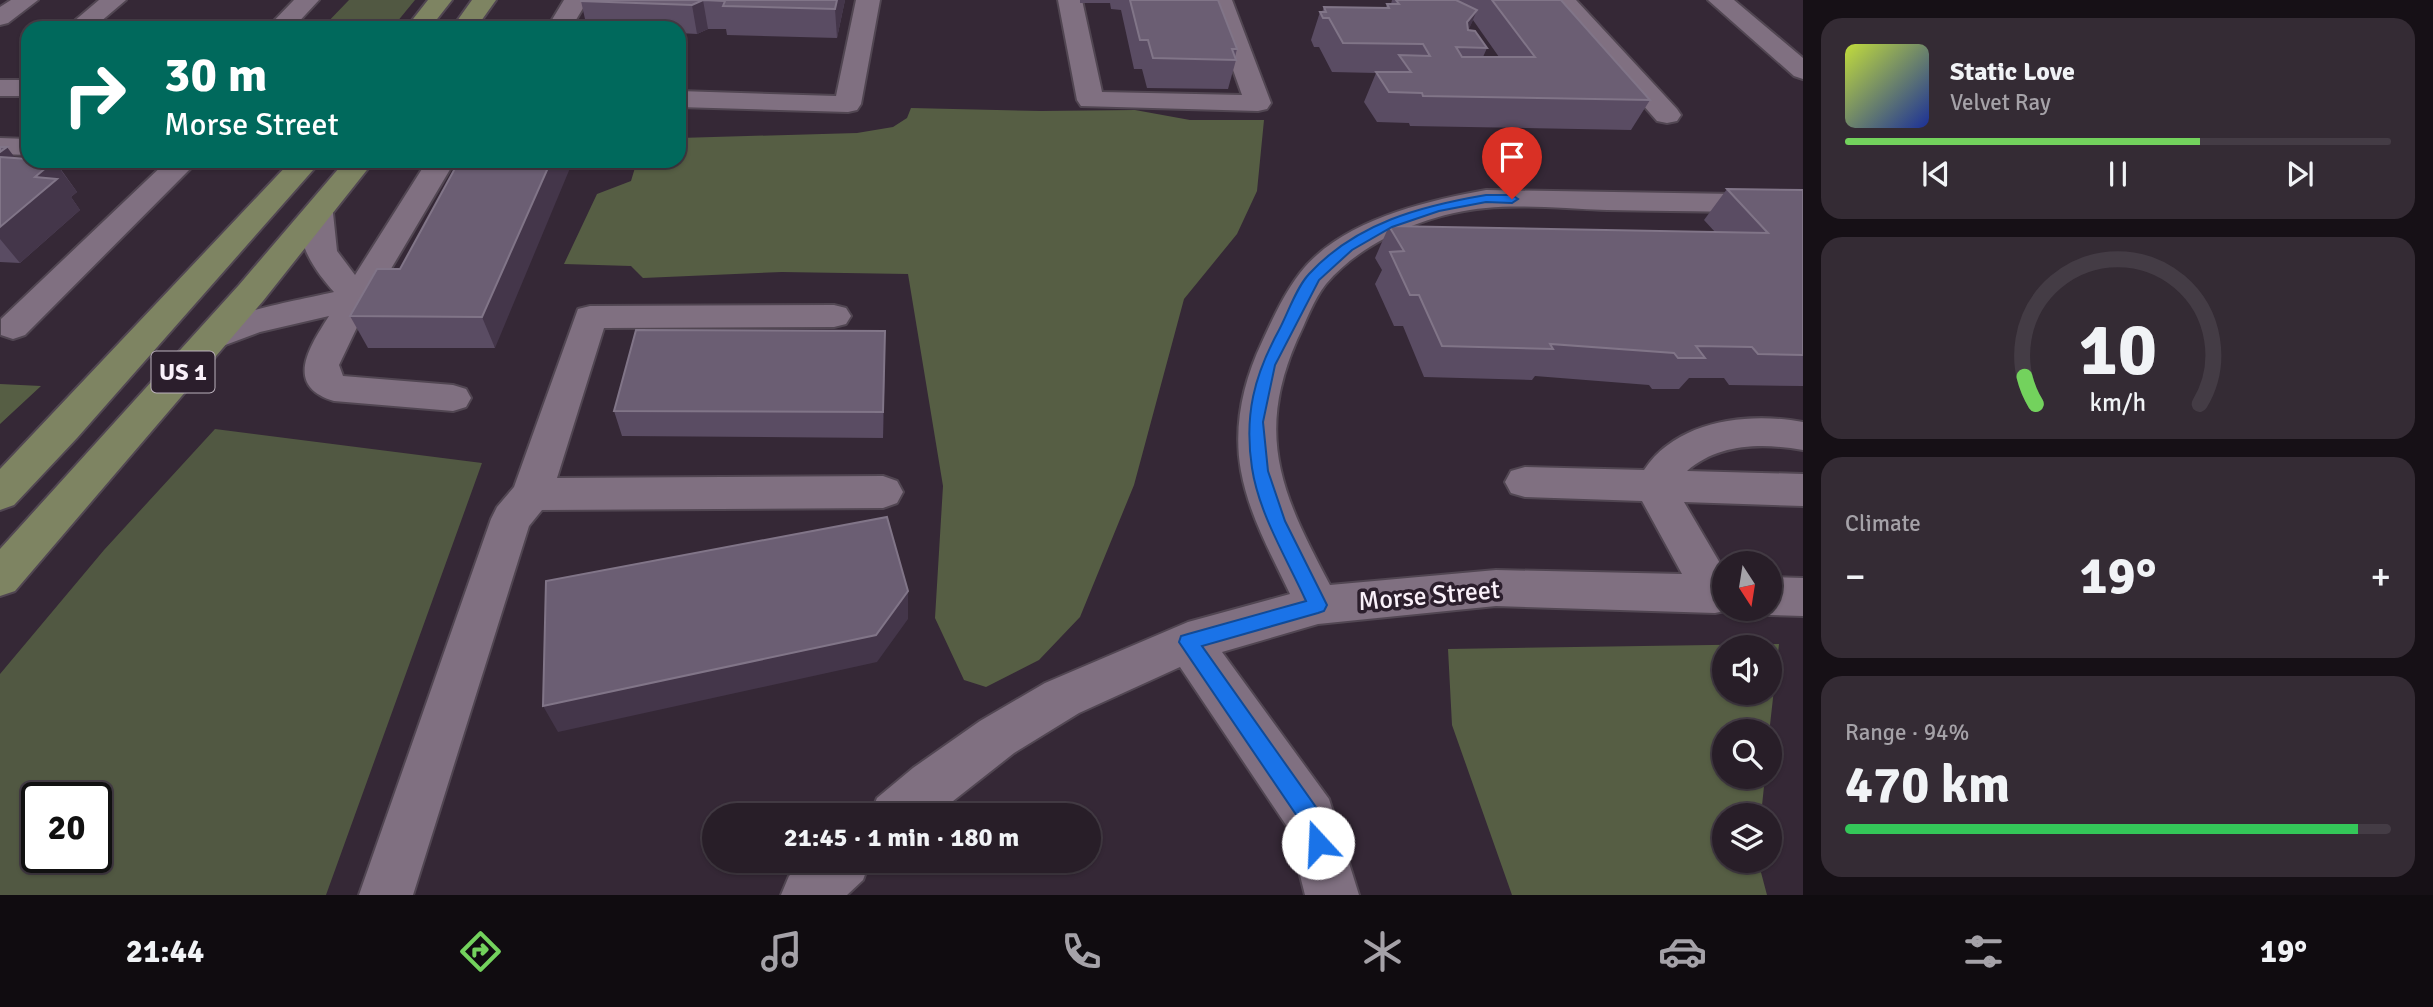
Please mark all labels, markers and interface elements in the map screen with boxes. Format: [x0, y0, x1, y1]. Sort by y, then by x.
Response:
text: 30 m [164, 45, 267, 105]
icon: right [49, 49, 140, 140]
text: Static Love [1950, 56, 2075, 88]
text: Velvet Ray [1950, 88, 2051, 117]
text: Morse Street [164, 105, 339, 144]
pin [1482, 127, 1542, 199]
icon: arrive [1493, 138, 1531, 176]
icon: previous [1917, 155, 1955, 193]
icon: pause [2099, 155, 2137, 193]
icon: next [2281, 155, 2319, 193]
text: 10 [2079, 306, 2157, 395]
road number: US 1 [152, 352, 214, 393]
text: km/h [2090, 387, 2146, 418]
text: Climate [1845, 509, 1921, 538]
text: 19° [2080, 544, 2156, 608]
north arrow [1712, 551, 1782, 621]
map controls [1712, 551, 1782, 873]
text: − [1845, 553, 1866, 600]
text: + [2370, 553, 2391, 600]
street label: Morse Street [1357, 574, 1501, 618]
button: sound [1712, 635, 1782, 705]
text: Range · 94% [1845, 718, 1969, 747]
button: search [1712, 719, 1782, 789]
text: 470 km [1845, 753, 2010, 817]
speed limit sign: 20 [21, 782, 112, 873]
button: layers [1712, 803, 1782, 873]
position arrow [1281, 806, 1355, 880]
text: 21:45 · 1 min · 180 m [784, 822, 1019, 854]
icon: directions [456, 927, 505, 976]
icon: music [757, 927, 806, 976]
icon: phone [1057, 927, 1106, 976]
icon: climate [1358, 927, 1407, 976]
icon: car [1658, 927, 1707, 976]
icon: filters [1959, 927, 2008, 976]
text: 21:44 [126, 932, 204, 971]
text: 19° [2260, 932, 2307, 971]

